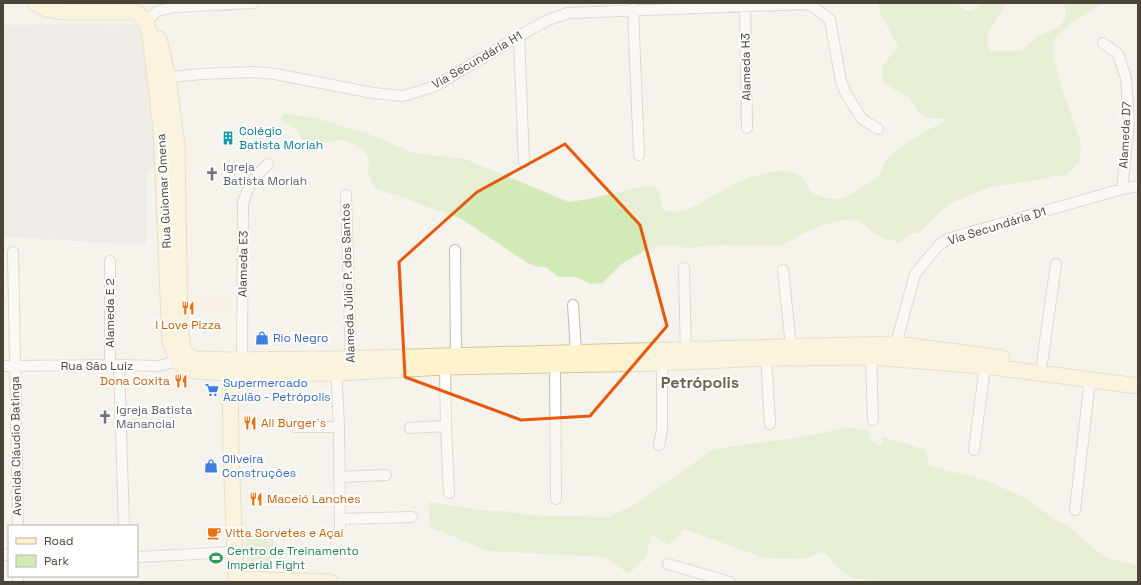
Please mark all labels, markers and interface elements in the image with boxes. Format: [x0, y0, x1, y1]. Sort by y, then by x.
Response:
street label: Via Secundária H1 [429, 28, 525, 92]
street label: Alameda H3 [737, 33, 755, 101]
street label: Alameda D7 [1115, 101, 1135, 169]
place label: Colégio Batista Moriah [239, 123, 323, 153]
building icon: Colégio Batista Moriah [220, 130, 236, 146]
street label: Rua Guiomar Omena [153, 133, 175, 249]
place label: Igreja Batista Moriah [223, 159, 307, 189]
church icon: Igreja Batista Moriah [204, 166, 220, 182]
street label: Alameda Júlio P. dos Santos [337, 203, 359, 363]
street label: Via Secundária D1 [946, 203, 1048, 249]
street label: Alameda E3 [234, 231, 252, 297]
street label: Alameda E 2 [102, 278, 118, 348]
restaurant icon: I Love Pizza [180, 300, 196, 316]
place label: I Love Pizza [155, 317, 221, 333]
shop icon: Rio Negro [254, 330, 270, 346]
place label: Rio Negro [273, 330, 329, 346]
street label: Rua São Luiz [61, 358, 133, 374]
district label: Petrópolis [661, 372, 739, 393]
place label: Dona Coxita [100, 373, 170, 389]
restaurant icon: Dona Coxita [173, 373, 189, 389]
place label: Supermercado Azulão - Petrópolis [223, 375, 331, 405]
street label: Avenida Cláudio Batinga [7, 376, 25, 516]
supermarket icon: Supermercado Azulão - Petrópolis [204, 382, 220, 398]
place label: Igreja Batista Manancial [116, 402, 193, 432]
church icon: Igreja Batista Manancial [97, 409, 113, 425]
restaurant icon: All Burger´s [242, 415, 258, 431]
place label: All Burger´s [261, 415, 326, 431]
place label: Oliveira Construções [222, 451, 296, 481]
shop icon: Oliveira Construções [203, 458, 219, 474]
restaurant icon: Maceió Lanches [248, 491, 264, 507]
place label: Maceió Lanches [267, 491, 361, 507]
legend [8, 525, 138, 577]
cafe icon: Vitta Sorvetes e Açaí [206, 525, 222, 541]
place label: Vitta Sorvetes e Açaí [225, 525, 344, 541]
text: Road [44, 533, 73, 549]
place label: Centro de Treinamento Imperial Fight [227, 543, 359, 573]
sports icon: Centro de Treinamento Imperial Fight [208, 550, 224, 566]
text: Park [44, 553, 69, 569]

